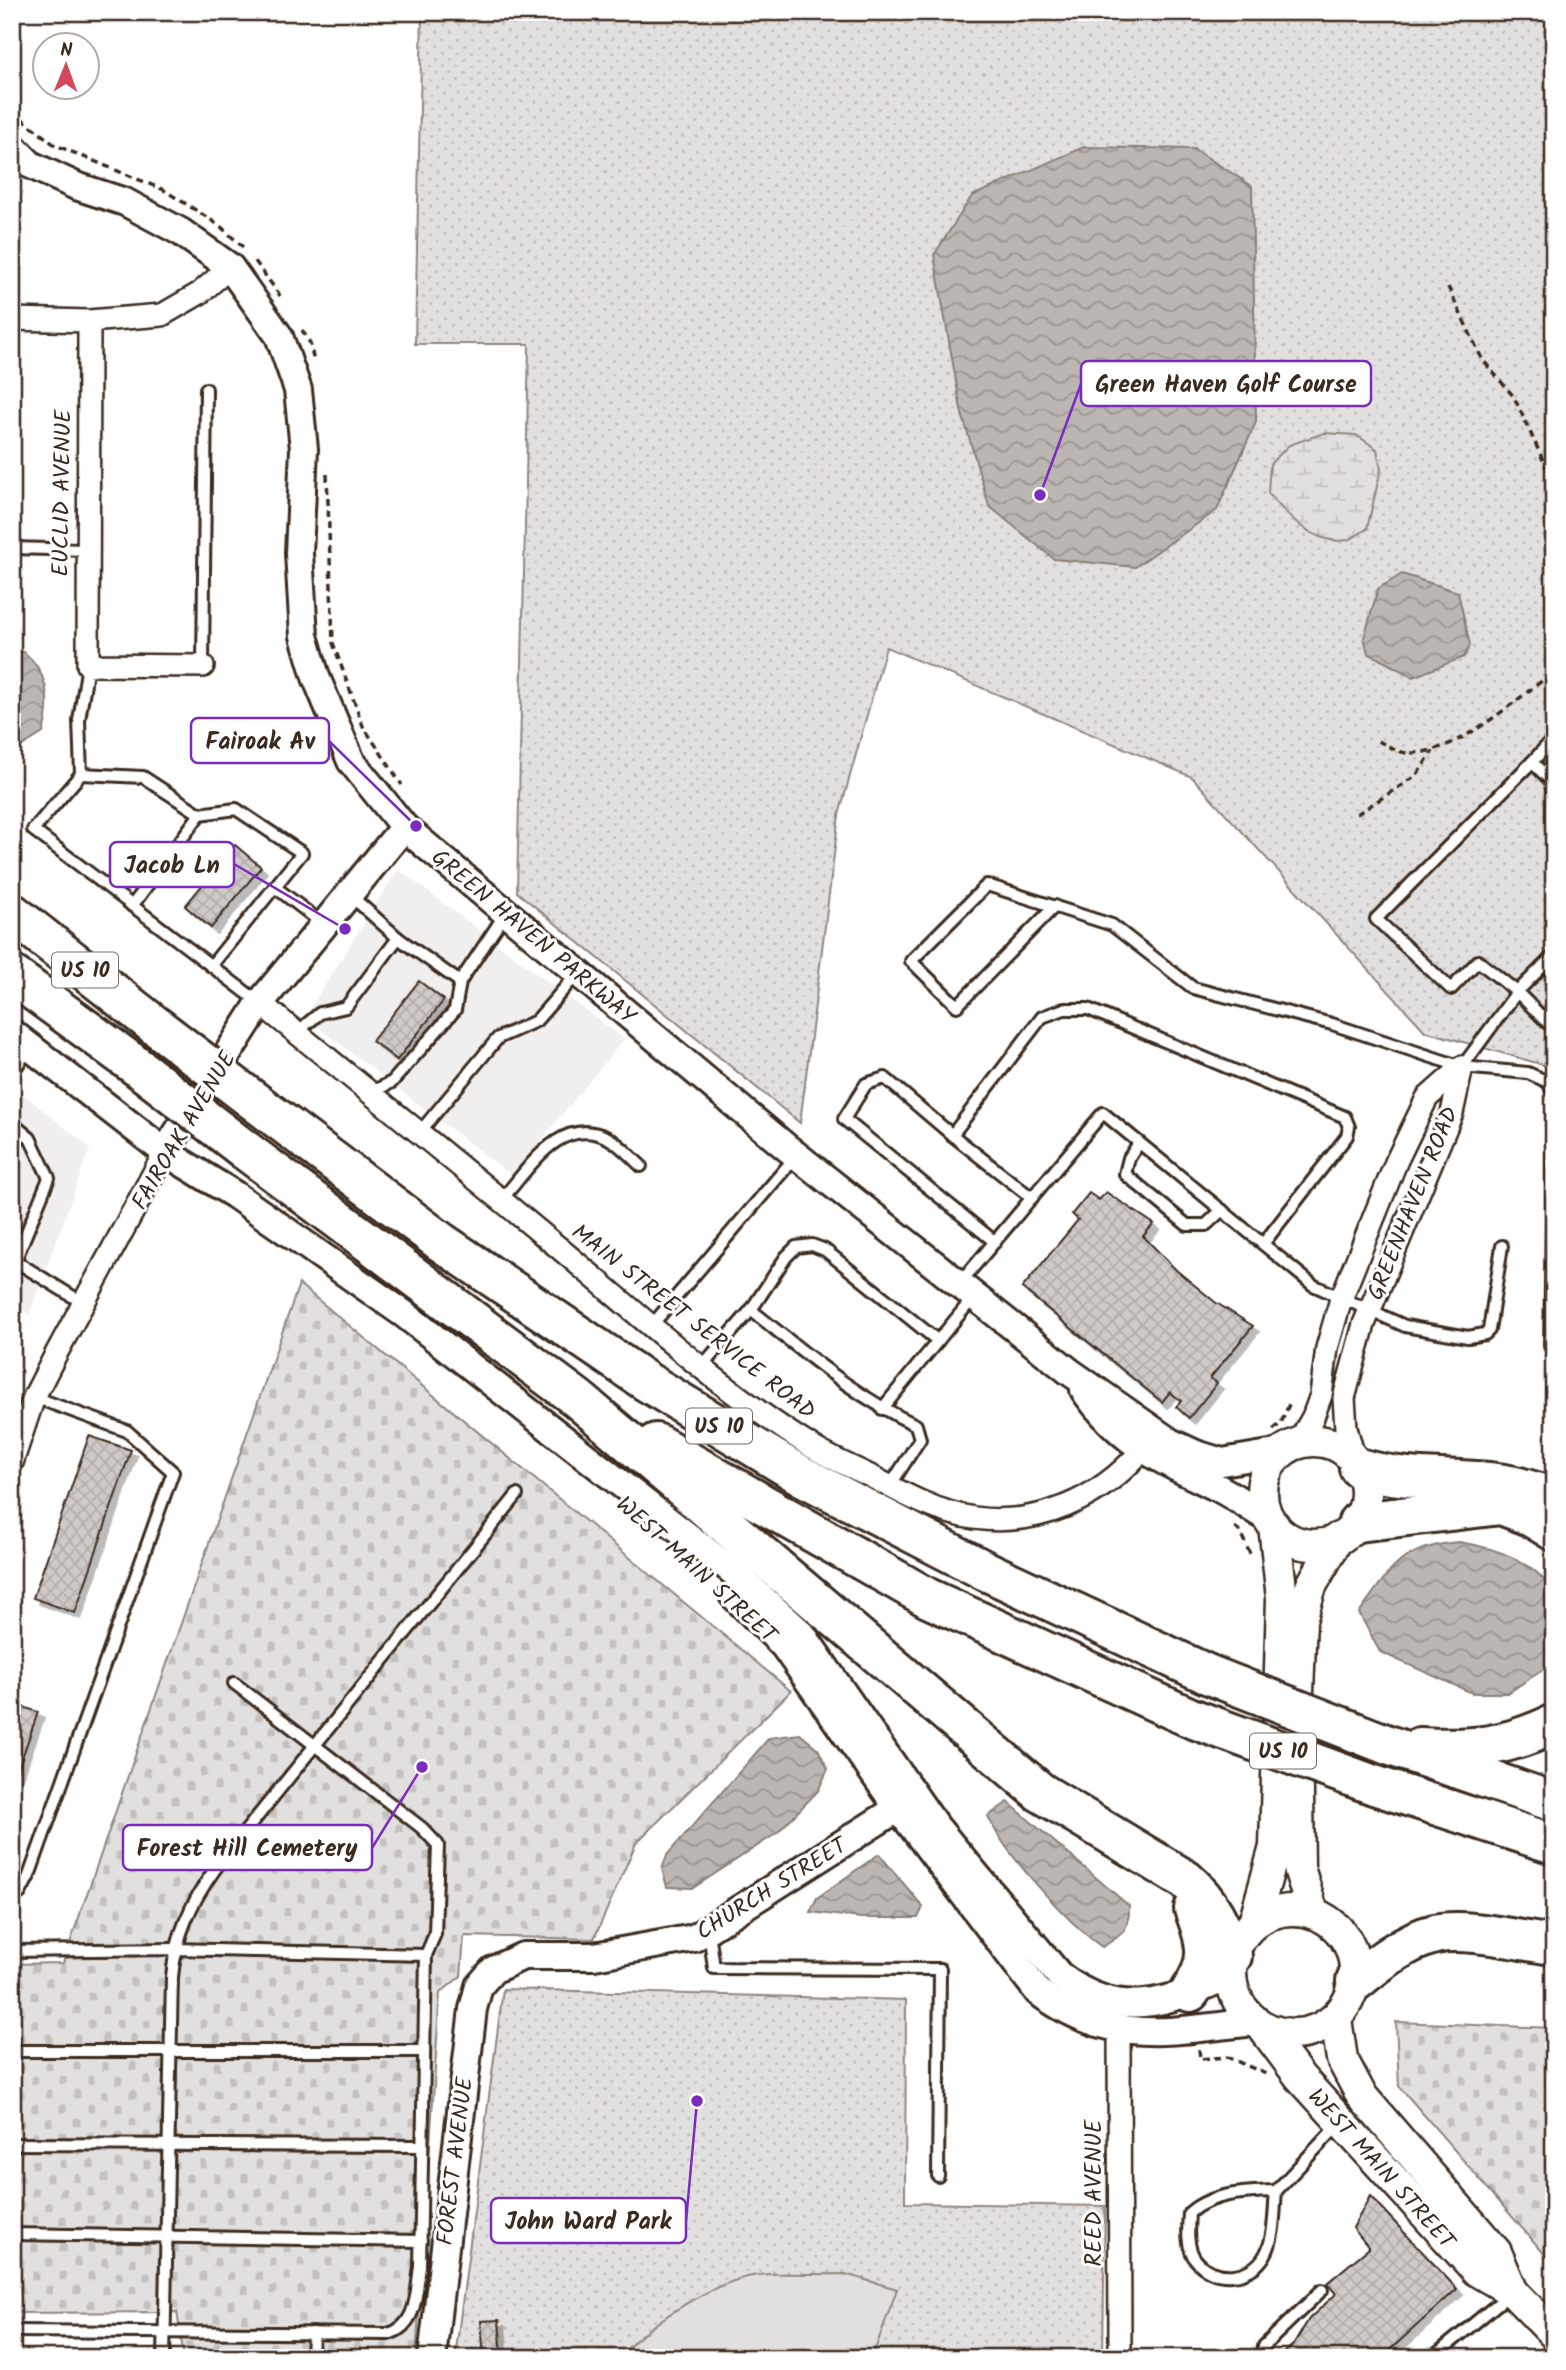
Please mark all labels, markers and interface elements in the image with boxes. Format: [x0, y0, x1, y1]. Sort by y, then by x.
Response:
north arrow [32, 32, 102, 102]
text: N [60, 36, 73, 66]
callout: Green Haven Golf Course [1081, 361, 1371, 406]
text: Green Haven Golf Course [1095, 366, 1357, 405]
street label: EUCLID AVENUE [44, 409, 82, 577]
callout: Fairoak Av [191, 718, 329, 763]
text: Fairoak Av [205, 723, 316, 762]
street label: GREEN HAVEN PARKWAY [422, 841, 644, 1035]
callout: Jacob Ln [110, 842, 234, 887]
text: Jacob Ln [124, 847, 220, 886]
road number: US 10 [52, 953, 118, 988]
street label: FAIROAK AVENUE [123, 1044, 247, 1217]
street label: GREENHAVEN ROAD [1359, 1101, 1469, 1306]
street label: MAIN STREET SERVICE ROAD [563, 1216, 823, 1430]
road number: US 10 [686, 1408, 752, 1444]
street label: WEST MAIN STREET [607, 1488, 786, 1654]
road number: US 10 [1250, 1734, 1316, 1768]
callout: Forest Hill Cemetery [123, 1825, 372, 1870]
street label: CHURCH STREET [690, 1828, 856, 1951]
text: Forest Hill Cemetery [136, 1830, 358, 1869]
street label: FOREST AVENUE [428, 2075, 484, 2247]
street label: WEST MAIN STREET [1298, 2081, 1464, 2259]
street label: REED AVENUE [1077, 2119, 1113, 2266]
callout: John Ward Park [491, 2198, 686, 2243]
text: John Ward Park [505, 2203, 672, 2242]

